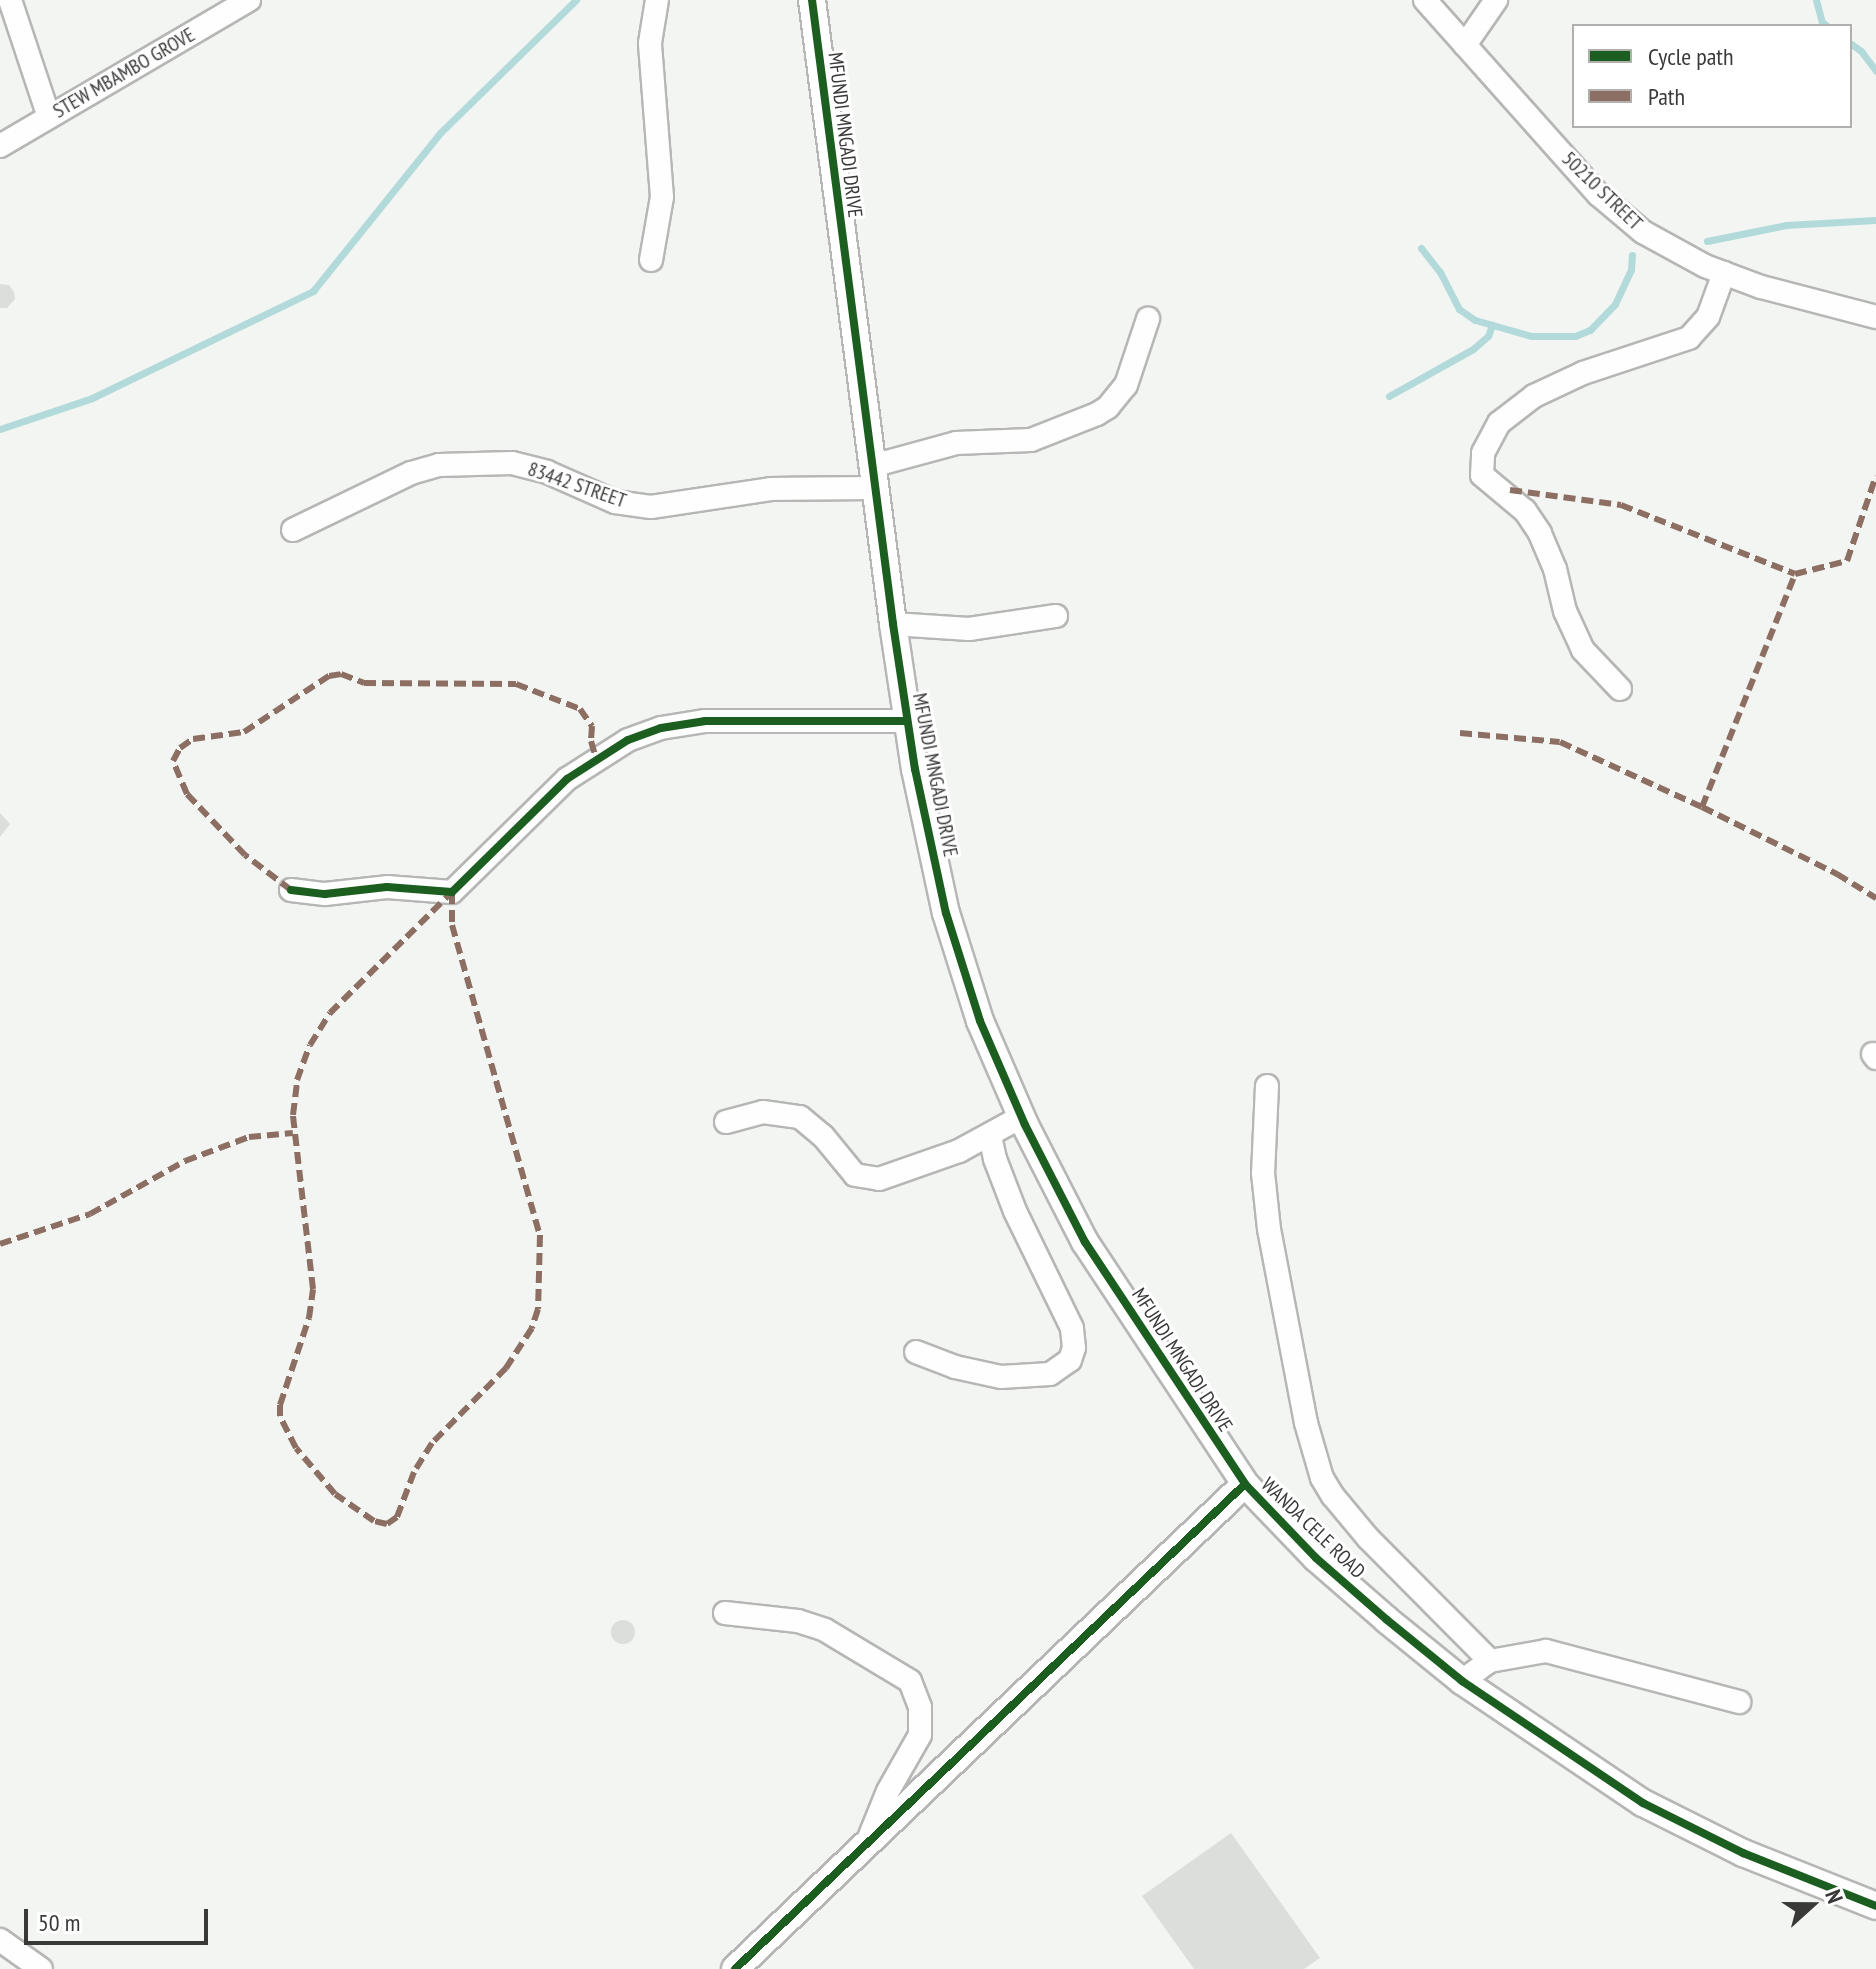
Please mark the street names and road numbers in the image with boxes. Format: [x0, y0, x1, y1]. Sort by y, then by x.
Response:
street label: STEW MBAMBO GROVE [49, 23, 199, 123]
street label: MFUNDI MNGADI DRIVE [823, 51, 867, 219]
street label: 50210 STREET [1557, 147, 1647, 235]
street label: 83442 STREET [525, 457, 629, 513]
street label: MFUNDI MNGADI DRIVE [907, 691, 963, 859]
street label: MFUNDI MNGADI DRIVE [1127, 1284, 1237, 1436]
street label: WANDA CELE ROAD [1256, 1472, 1370, 1584]

